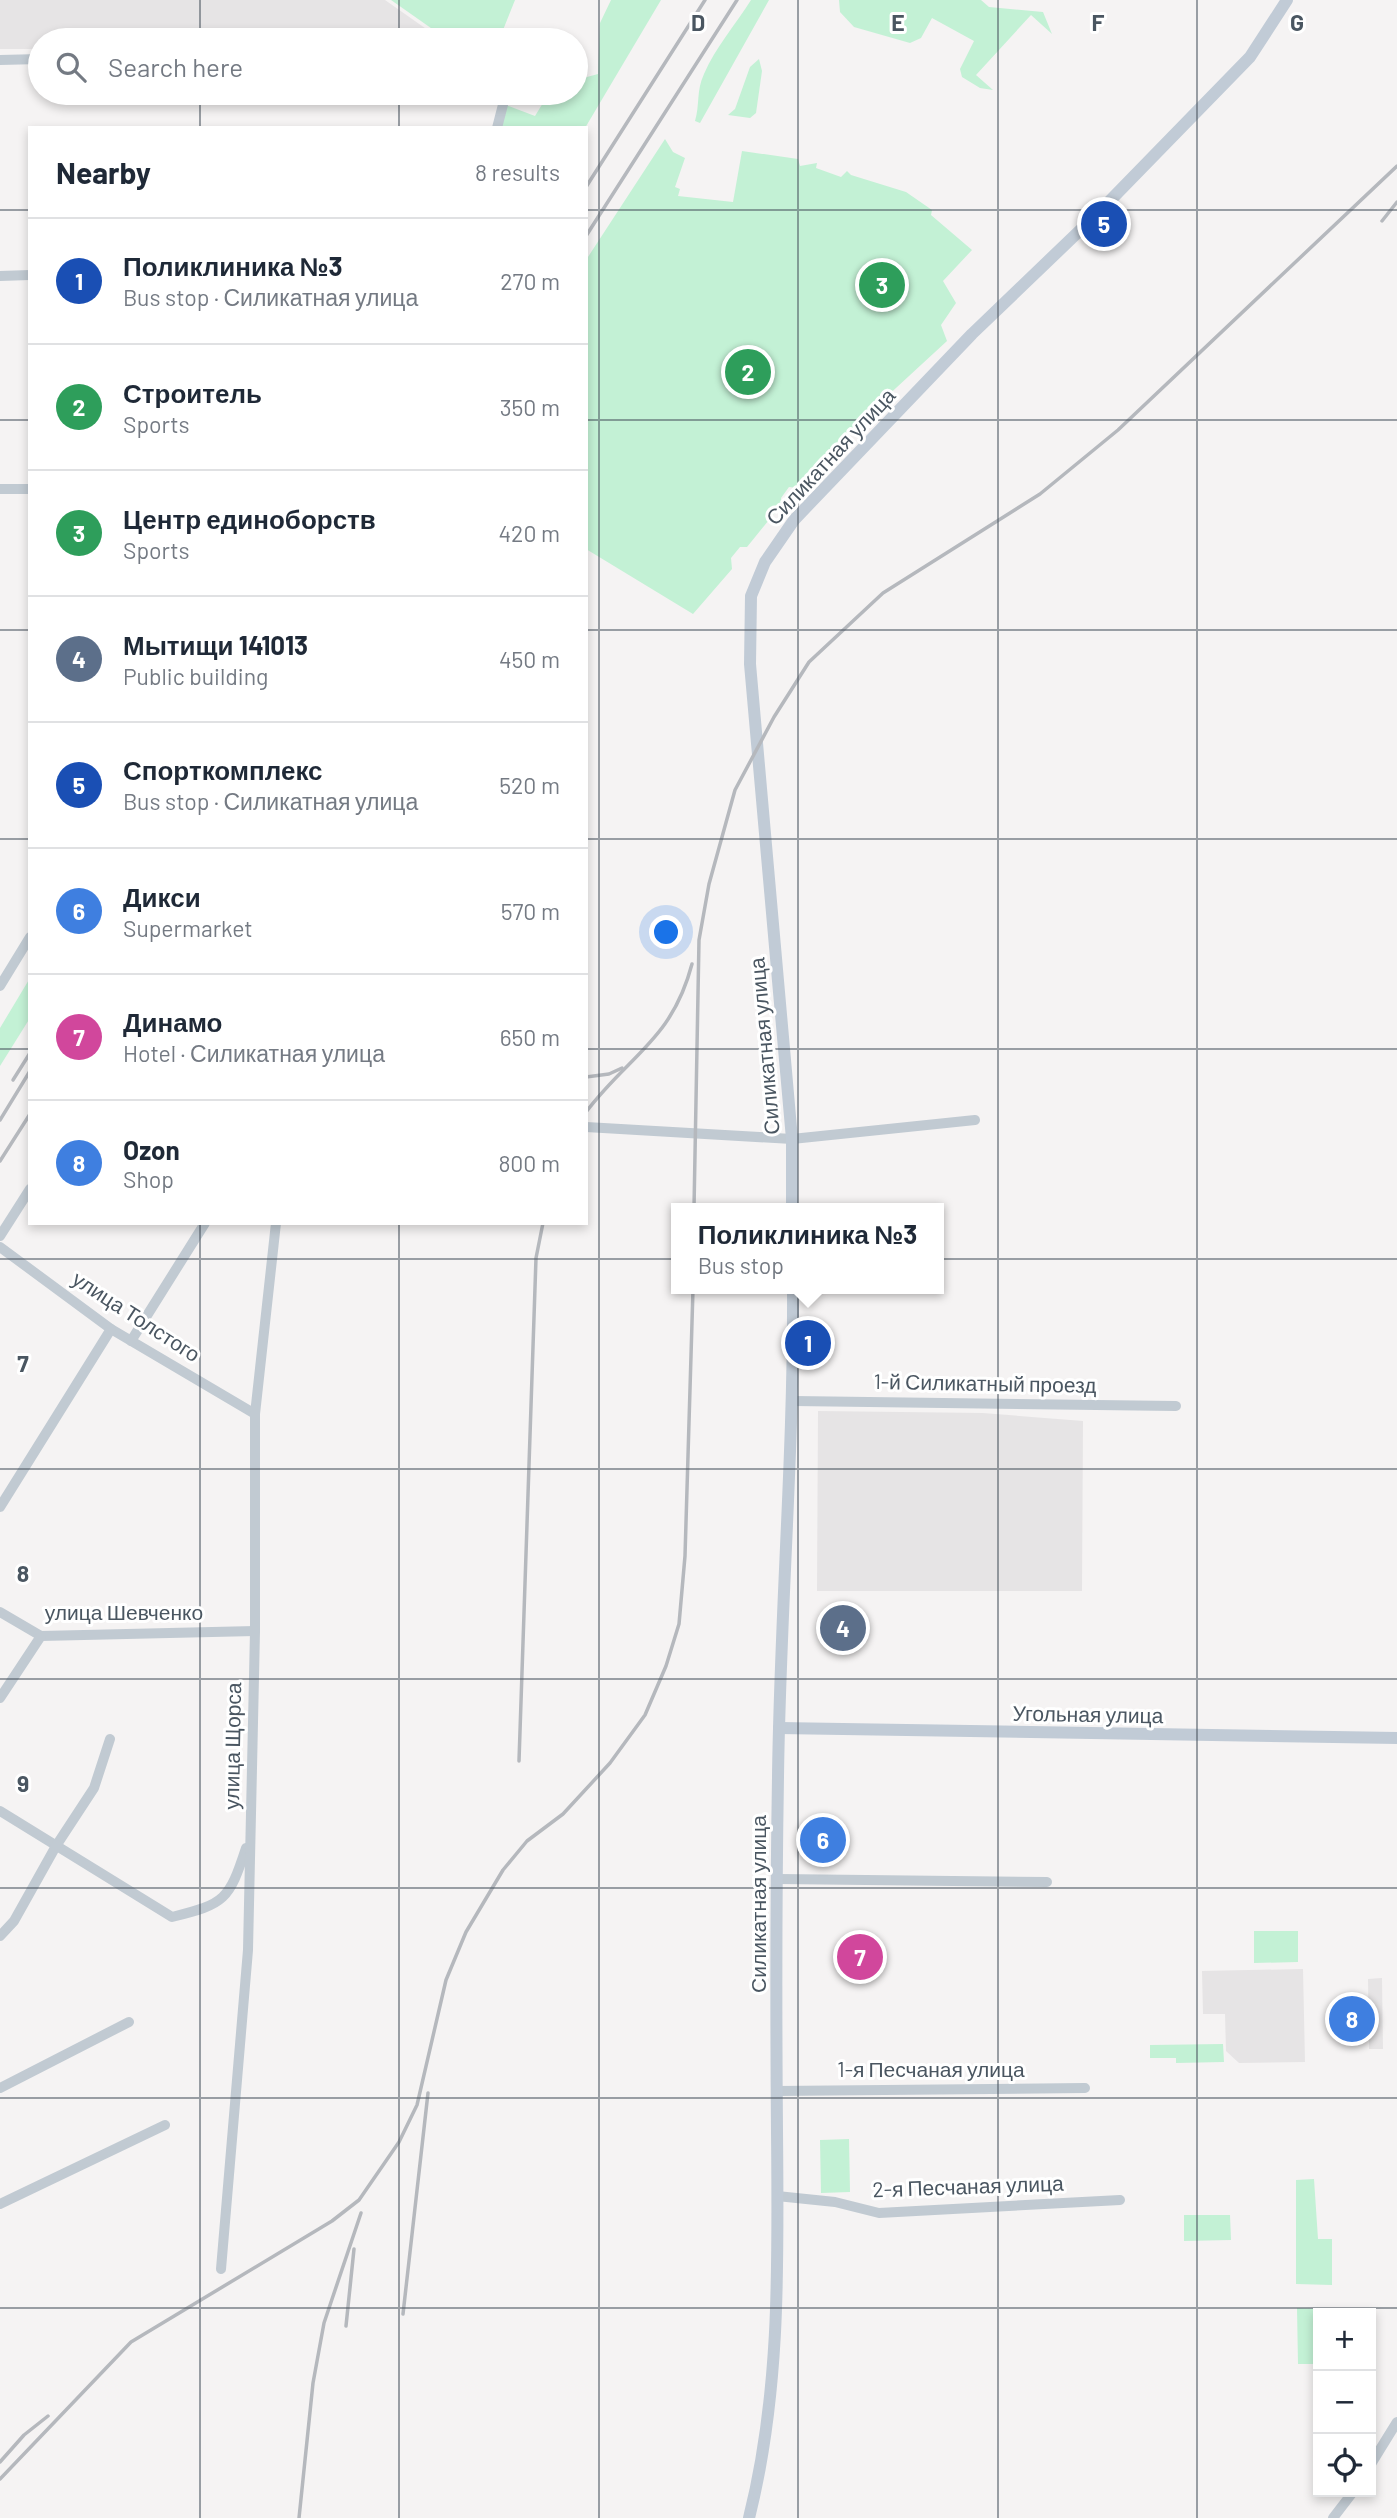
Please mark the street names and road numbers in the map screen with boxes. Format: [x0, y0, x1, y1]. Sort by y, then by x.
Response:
street label: Силикатная улица [760, 382, 900, 530]
street label: Силикатная улица [743, 956, 784, 1136]
street label: улица Толстого [68, 1265, 205, 1366]
street label: 1-й Силикатный проезд [873, 1368, 1097, 1397]
street label: улица Шевченко [45, 1599, 203, 1624]
street label: улица Щорса [218, 1682, 245, 1810]
street label: Угольная улица [1013, 1700, 1164, 1727]
street label: Силикатная улица [745, 1815, 770, 1993]
street label: 1-я Песчаная улица [837, 2056, 1025, 2081]
street label: 2-я Песчаная улица [872, 2170, 1064, 2201]

